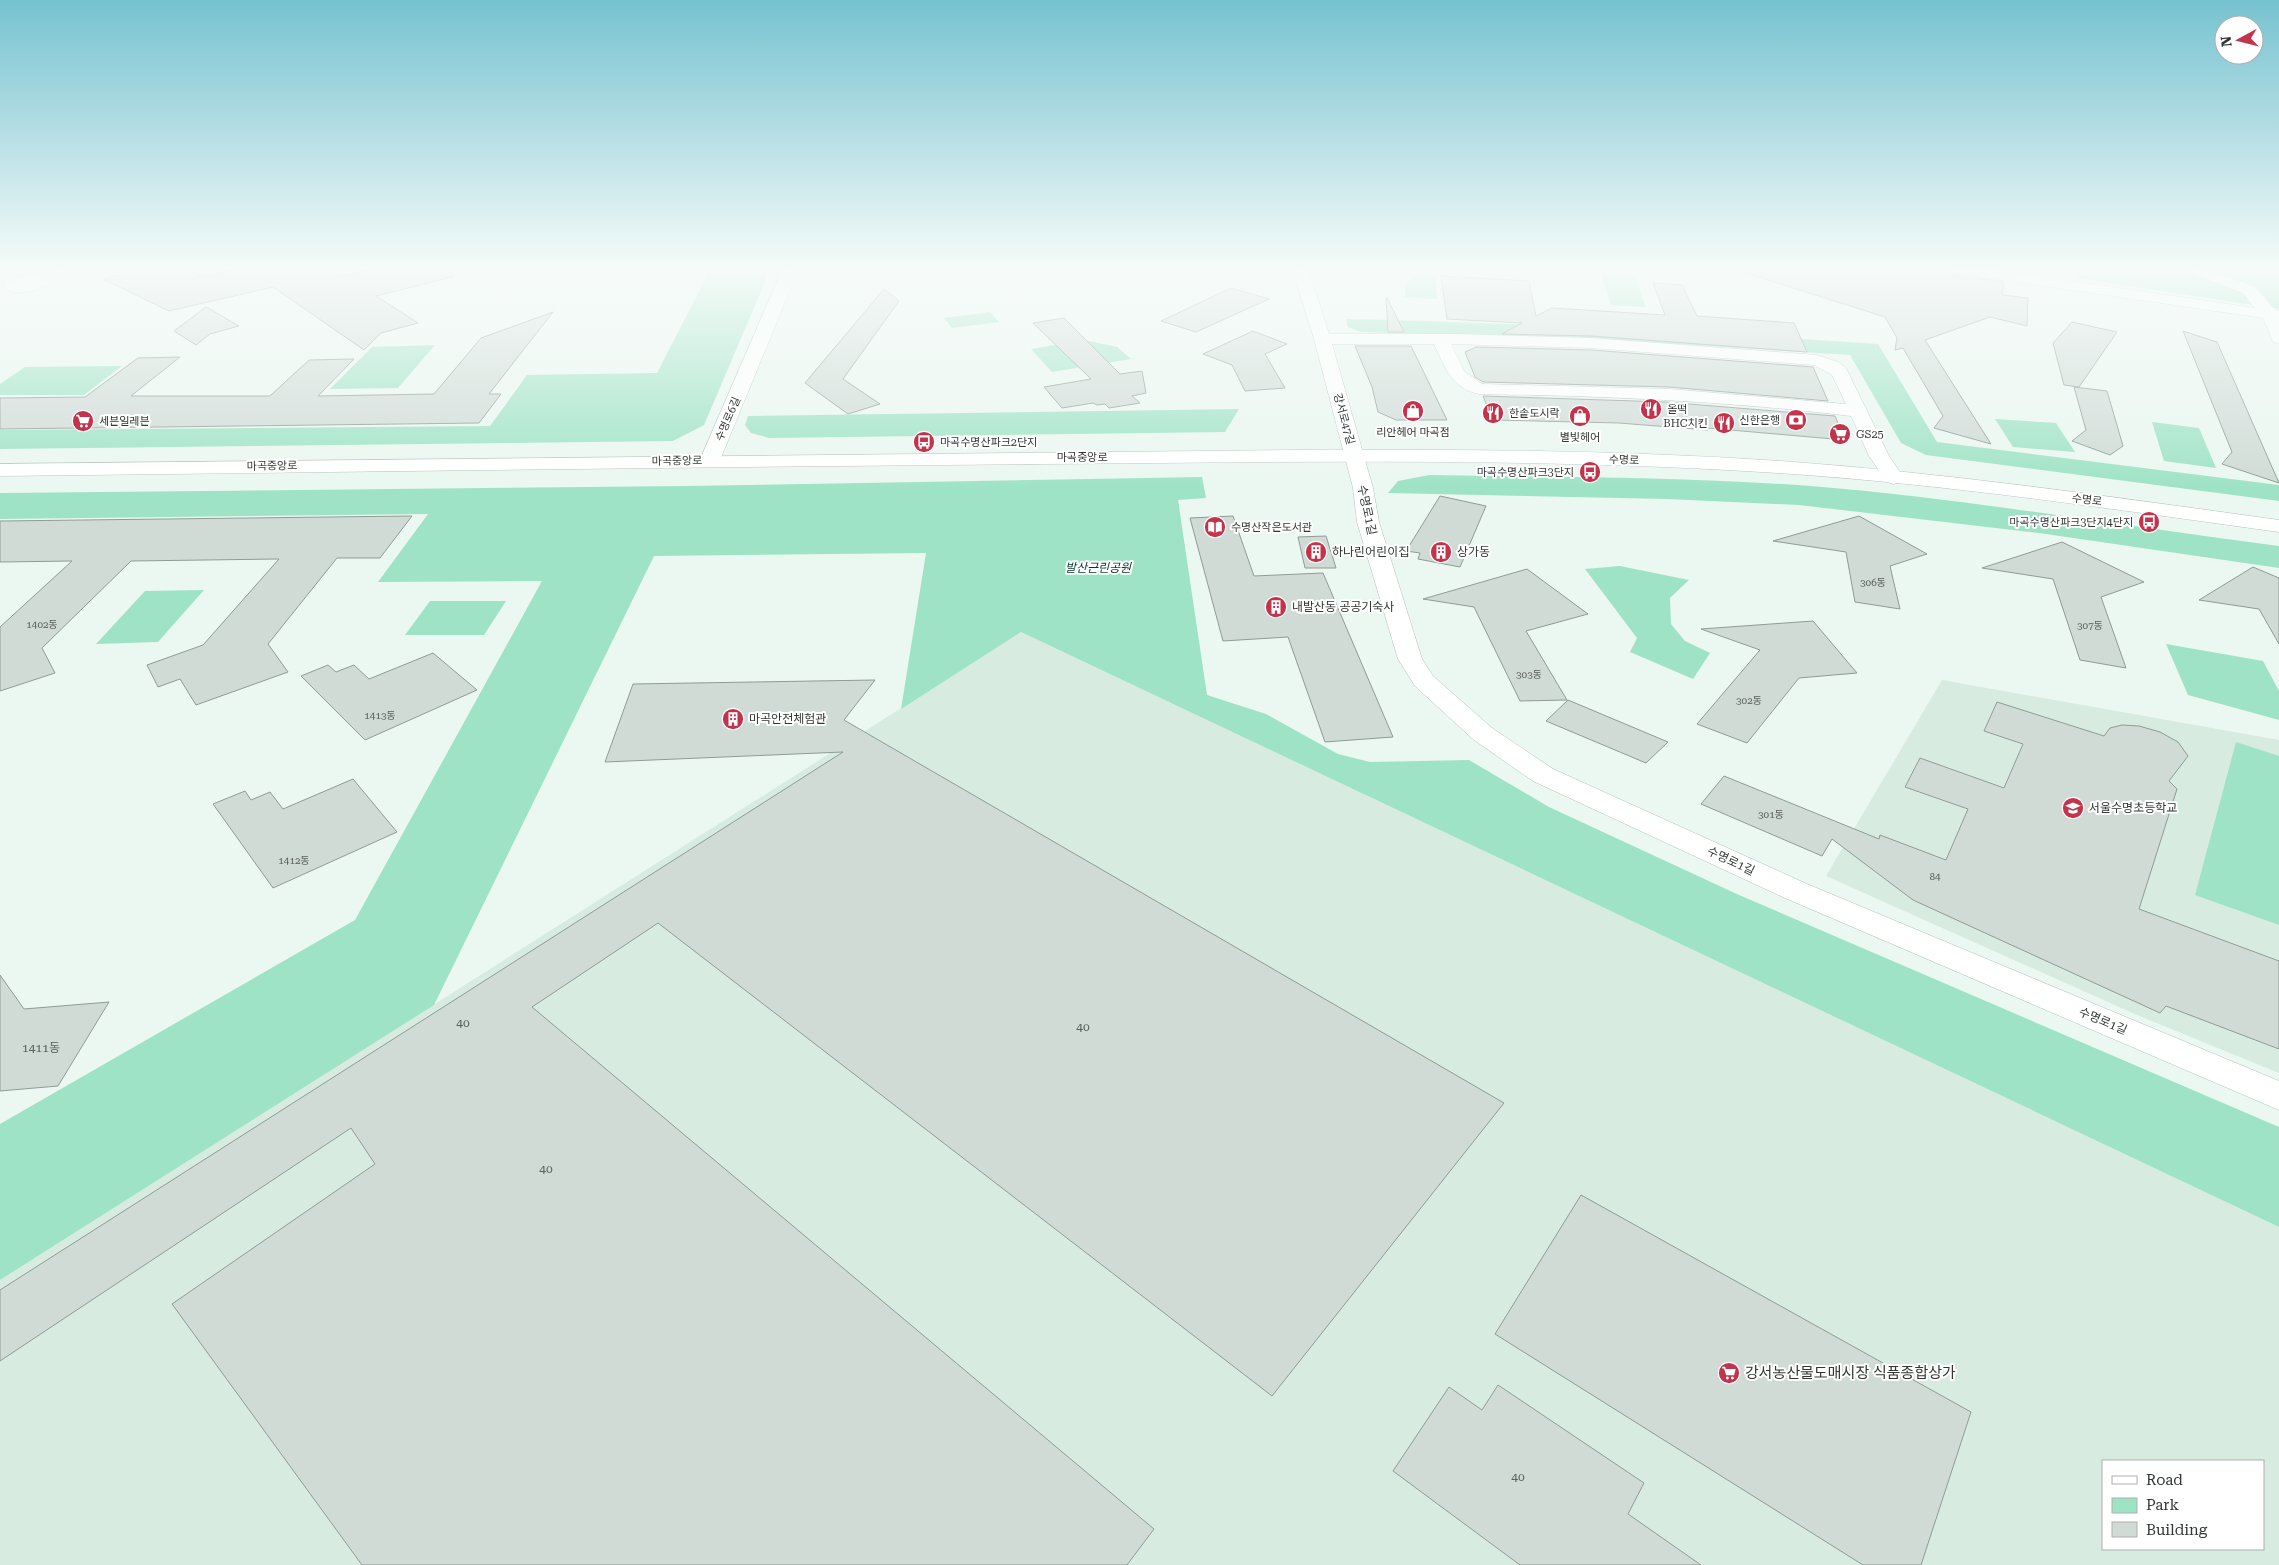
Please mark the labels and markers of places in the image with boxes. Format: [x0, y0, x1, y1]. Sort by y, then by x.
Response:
restaurant icon: 올떡 [1639, 397, 1663, 421]
shop icon: 리안헤어 마곡점 [1401, 399, 1425, 423]
restaurant icon: 한솥도시락 [1481, 401, 1505, 425]
place label: 올떡 [1667, 403, 1687, 416]
shop icon: 별빛헤어 [1568, 404, 1592, 428]
place label: 한솥도시락 [1509, 407, 1560, 420]
bank icon: 신한은행 [1784, 408, 1808, 432]
supermarket icon: 세븐일레븐 [71, 409, 95, 433]
restaurant icon: BHC치킨 [1712, 411, 1736, 435]
place label: 신한은행 [1740, 414, 1780, 427]
place label: 세븐일레븐 [99, 415, 150, 428]
place label: BHC치킨 [1663, 417, 1708, 430]
supermarket icon: GS25 [1828, 422, 1852, 446]
place label: 리안헤어 마곡점 [1376, 426, 1450, 439]
place label: GS25 [1856, 428, 1884, 441]
bus stop icon: 마곡수명산파크2단지 [912, 430, 936, 454]
place label: 별빛헤어 [1560, 431, 1600, 444]
place label: 마곡수명산파크2단지 [940, 436, 1037, 449]
bus stop icon: 마곡수명산파크3단지 [1578, 460, 1602, 484]
place label: 마곡수명산파크3단지 [1477, 466, 1574, 479]
bus stop icon: 마곡수명산파크3단지4단지 [2137, 510, 2161, 534]
library icon: 수명산작은도서관 [1203, 515, 1227, 539]
place label: 마곡수명산파크3단지4단지 [2009, 516, 2133, 529]
place label: 수명산작은도서관 [1231, 521, 1312, 534]
building icon: 하나린어린이집 [1304, 540, 1328, 564]
building icon: 상가동 [1429, 540, 1453, 564]
place label: 하나린어린이집 [1332, 545, 1409, 559]
place label: 상가동 [1457, 545, 1490, 559]
building icon: 내발산동 공공기숙사 [1264, 595, 1288, 619]
place label: 내발산동 공공기숙사 [1292, 600, 1394, 614]
building icon: 마곡안전체험관 [721, 707, 745, 731]
place label: 마곡안전체험관 [749, 712, 826, 726]
school or university icon: 서울수명초등학교 [2061, 796, 2085, 820]
place label: 서울수명초등학교 [2089, 801, 2177, 815]
supermarket icon: 강서농산물도매시장 식품종합상가 [1717, 1361, 1741, 1385]
place label: 강서농산물도매시장 식품종합상가 [1745, 1364, 1956, 1382]

